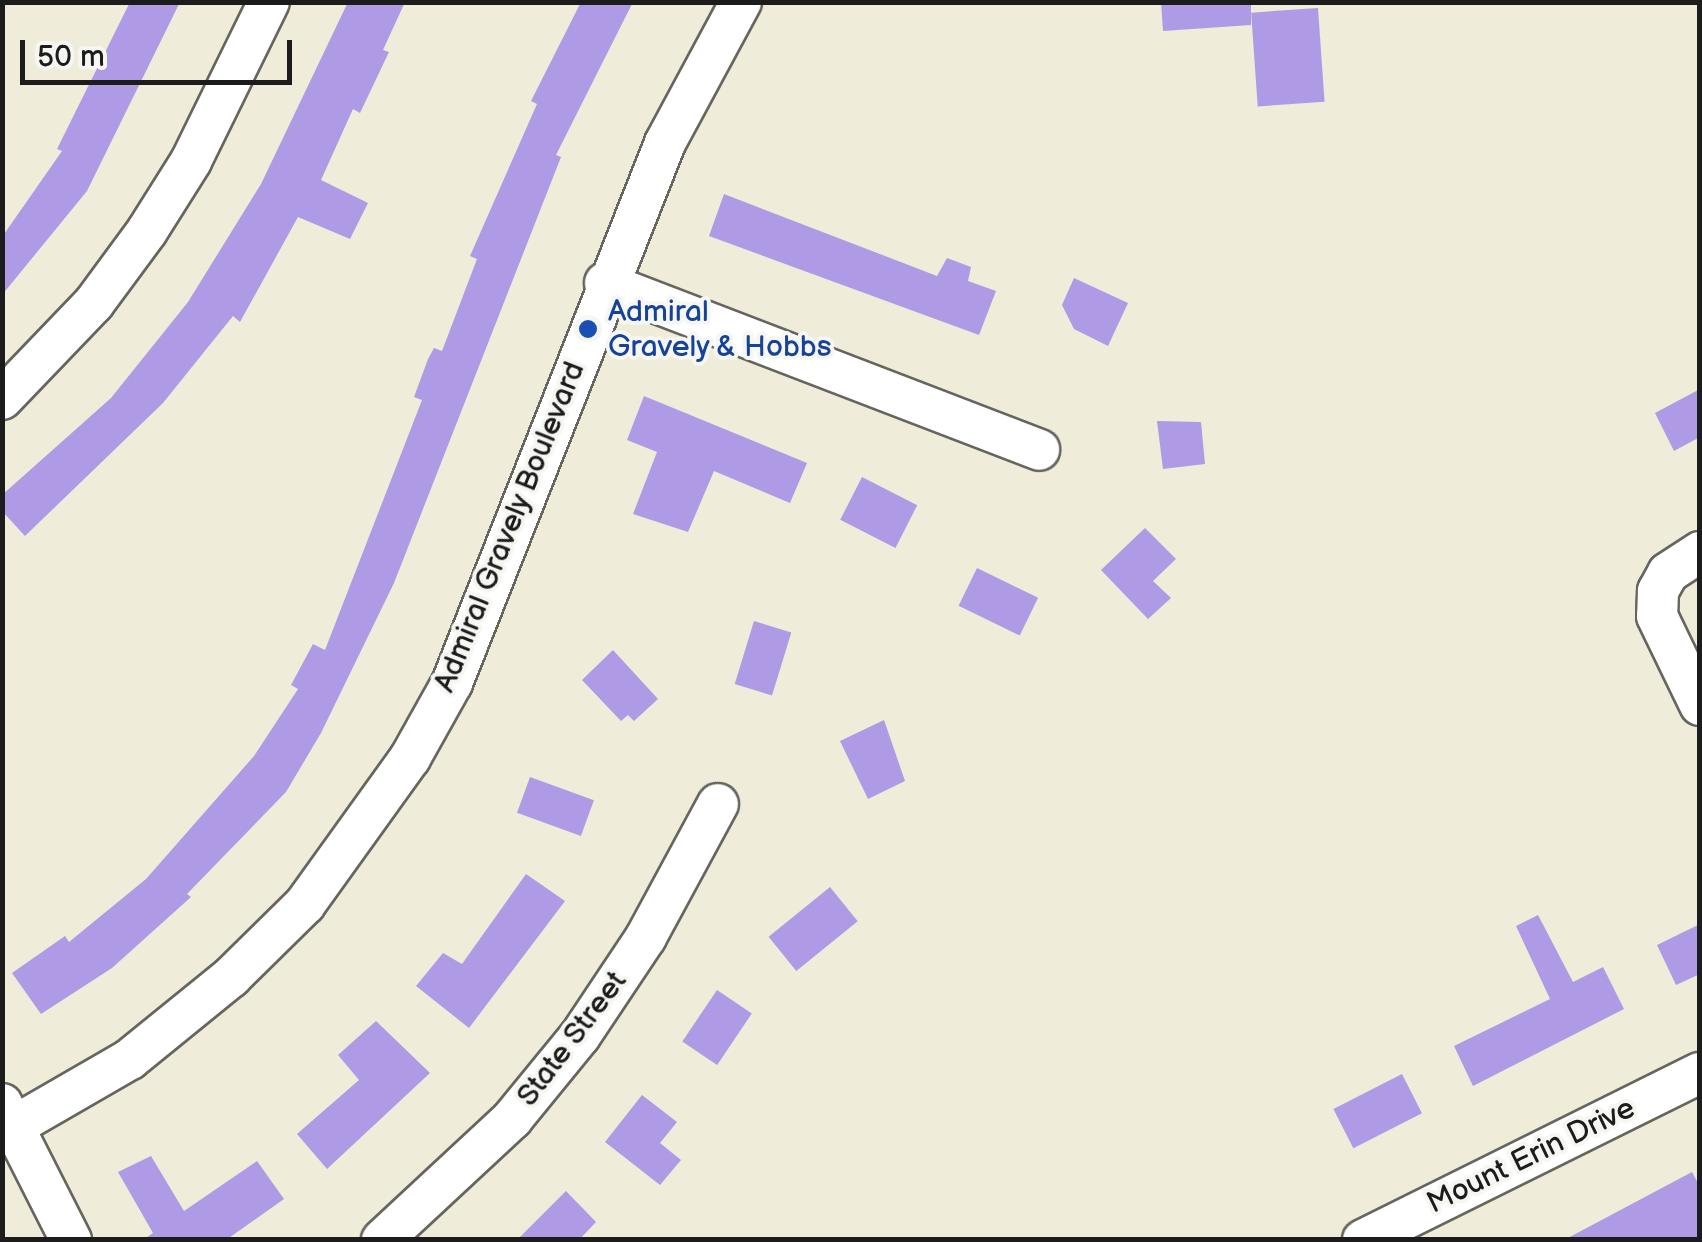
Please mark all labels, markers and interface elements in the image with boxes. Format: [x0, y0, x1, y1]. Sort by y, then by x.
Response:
scale bar [25, 20, 298, 82]
text: 50 m [37, 39, 105, 75]
place label: Admiral Gravely & Hobbs [608, 294, 834, 364]
marker: Admiral Gravely & Hobbs [577, 318, 599, 340]
street label: Admiral Gravely Boulevard [427, 356, 593, 698]
street label: State Street [509, 964, 635, 1114]
street label: Mount Erin Drive [1421, 1090, 1641, 1222]

